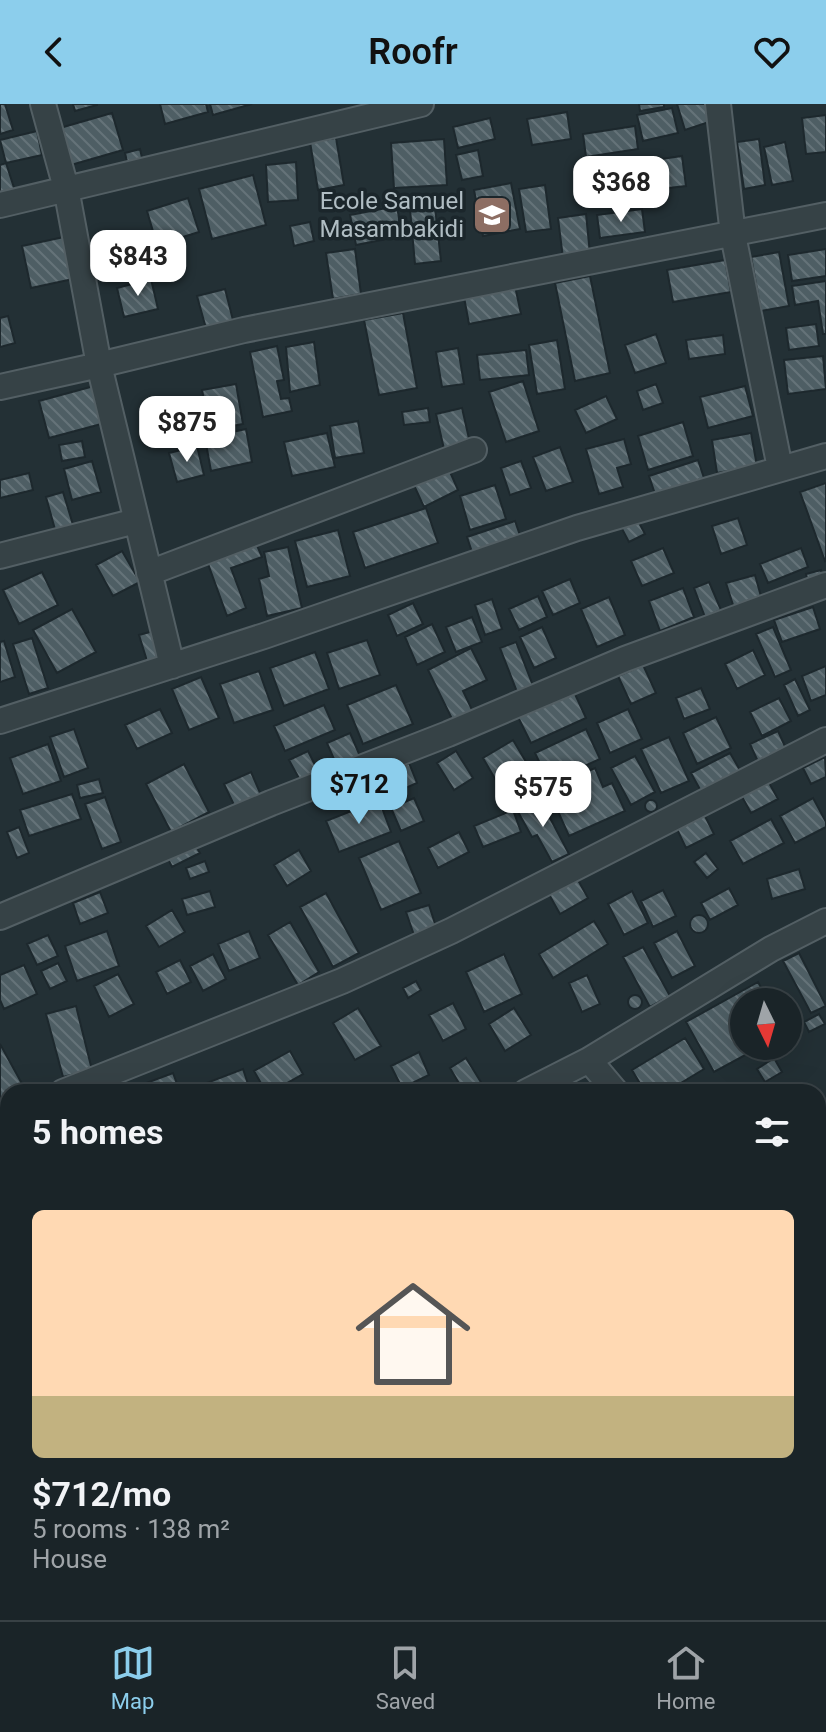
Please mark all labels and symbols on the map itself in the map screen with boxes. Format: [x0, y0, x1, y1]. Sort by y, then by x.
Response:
pin: $368 [574, 156, 668, 224]
place label: Ecole Samuel Masambakidi [320, 187, 464, 243]
school or university icon: Ecole Samuel Masambakidi [471, 194, 513, 236]
pin: $843 [91, 230, 185, 298]
pin: $875 [140, 396, 234, 464]
pin: $712 [312, 758, 406, 826]
pin: $575 [496, 761, 590, 829]
north arrow [730, 988, 802, 1060]

